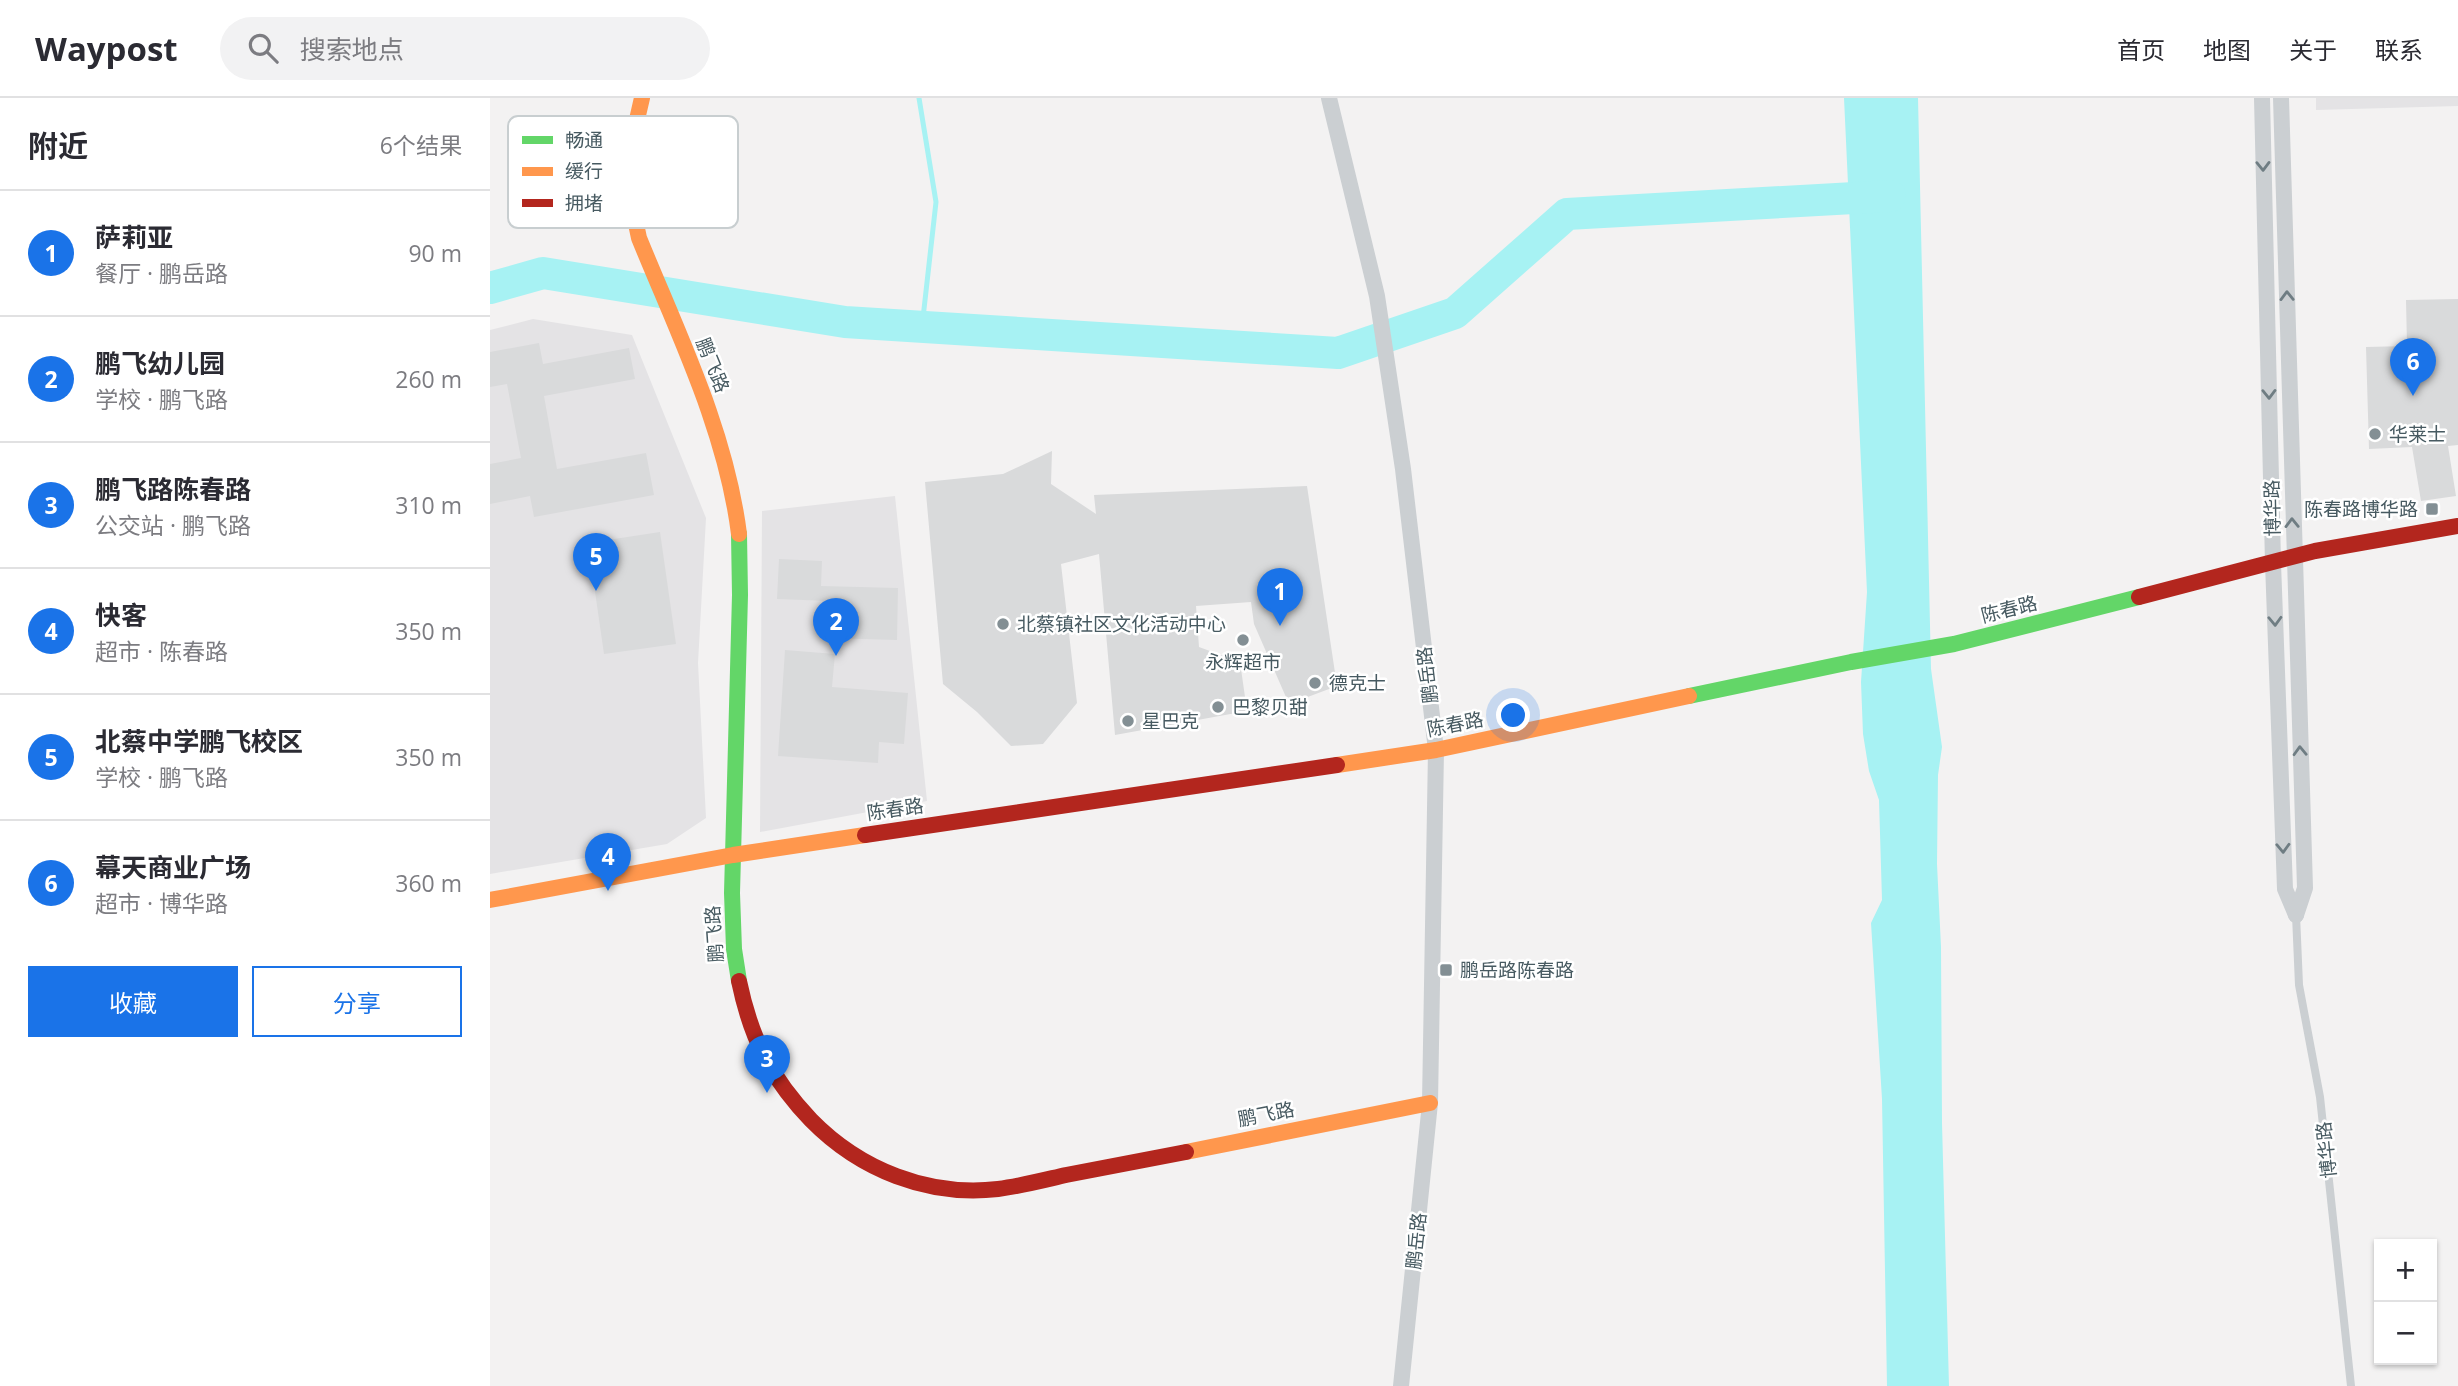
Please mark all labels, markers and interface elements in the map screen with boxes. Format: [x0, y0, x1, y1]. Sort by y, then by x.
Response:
search box [220, 17, 710, 80]
text: Waypost [35, 26, 178, 71]
icon: search [244, 29, 282, 67]
text: 搜索地点 [300, 31, 404, 67]
text: 首页 [2117, 33, 2165, 66]
text: 地图 [2203, 33, 2251, 66]
text: 关于 [2289, 33, 2337, 66]
text: 联系 [2375, 33, 2423, 66]
legend [508, 116, 738, 228]
text: 附近 [28, 125, 88, 166]
text: 畅通 [565, 127, 603, 153]
text: 6个结果 [380, 129, 462, 161]
text: 缓行 [565, 158, 603, 184]
one-way arrow [2256, 161, 2271, 172]
text: 拥堵 [565, 190, 603, 216]
text: 萨莉亚 [95, 219, 173, 255]
text: 1 [44, 237, 58, 269]
text: 90 m [408, 237, 462, 269]
text: 餐厅 · 鹏岳路 [95, 257, 228, 289]
one-way arrow [2279, 290, 2294, 301]
street label: 鹏飞路 [690, 334, 736, 396]
pin: 6 [2390, 338, 2436, 396]
text: 鹏飞幼儿园 [95, 345, 225, 381]
text: 2 [44, 363, 58, 395]
text: 260 m [395, 363, 462, 395]
text: 学校 · 鹏飞路 [95, 383, 228, 415]
one-way arrow [2261, 389, 2277, 399]
place label: 华莱士 [2389, 421, 2446, 447]
marker: 华莱士 [2367, 426, 2383, 442]
text: 鹏飞路陈春路 [95, 471, 251, 507]
street label: 博华路 [2259, 479, 2285, 537]
text: 3 [44, 489, 58, 521]
text: 310 m [395, 489, 462, 521]
place label: 陈春路博华路 [2304, 496, 2418, 522]
marker: 陈春路博华路 [2424, 501, 2440, 517]
text: 公交站 · 鹏飞路 [95, 509, 251, 541]
one-way arrow [2285, 517, 2300, 528]
pin: 5 [573, 533, 619, 591]
pin: 1 [1257, 568, 1303, 626]
street label: 陈春路 [1978, 589, 2040, 629]
text: 快客 [95, 597, 147, 633]
pin: 2 [813, 598, 859, 656]
place label: 北蔡镇社区文化活动中心 [1017, 611, 1226, 637]
text: 4 [44, 615, 58, 647]
text: 350 m [395, 615, 462, 647]
marker: 北蔡镇社区文化活动中心 [995, 616, 1011, 632]
one-way arrow [2268, 616, 2283, 627]
marker: 永辉超市 [1235, 632, 1251, 648]
text: 超市 · 陈春路 [95, 635, 228, 667]
street label: 鹏岳路 [1411, 645, 1443, 705]
place label: 永辉超市 [1205, 649, 1281, 675]
place label: 德克士 [1329, 670, 1386, 696]
marker: 德克士 [1307, 675, 1323, 691]
place label: 巴黎贝甜 [1232, 694, 1308, 720]
your location [1496, 698, 1530, 732]
marker: 巴黎贝甜 [1210, 699, 1226, 715]
street label: 陈春路 [1425, 706, 1485, 742]
place label: 星巴克 [1142, 708, 1199, 734]
marker: 星巴克 [1120, 713, 1136, 729]
text: 北蔡中学鹏飞校区 [95, 723, 303, 759]
text: 5 [44, 741, 58, 773]
text: 350 m [395, 741, 462, 773]
one-way arrow [2292, 745, 2308, 755]
text: 学校 · 鹏飞路 [95, 761, 228, 793]
street label: 陈春路 [865, 792, 925, 826]
pin: 4 [585, 833, 631, 891]
one-way arrow [2276, 843, 2291, 854]
text: 幕天商业广场 [95, 849, 251, 885]
text: 6 [44, 867, 58, 899]
text: 360 m [395, 867, 462, 899]
text: 超市 · 博华路 [95, 887, 228, 919]
street label: 鹏飞路 [699, 905, 729, 963]
place label: 鹏岳路陈春路 [1460, 957, 1574, 983]
marker: 鹏岳路陈春路 [1438, 962, 1454, 978]
button: 收藏 [28, 966, 238, 1037]
button: 分享 [252, 966, 462, 1037]
pin: 3 [744, 1035, 790, 1093]
street label: 鹏飞路 [1236, 1096, 1296, 1132]
street label: 博华路 [2310, 1120, 2342, 1180]
street label: 鹏岳路 [1400, 1211, 1432, 1271]
map controls [2374, 1239, 2437, 1365]
button: + [2374, 1239, 2437, 1302]
button: − [2374, 1302, 2437, 1365]

